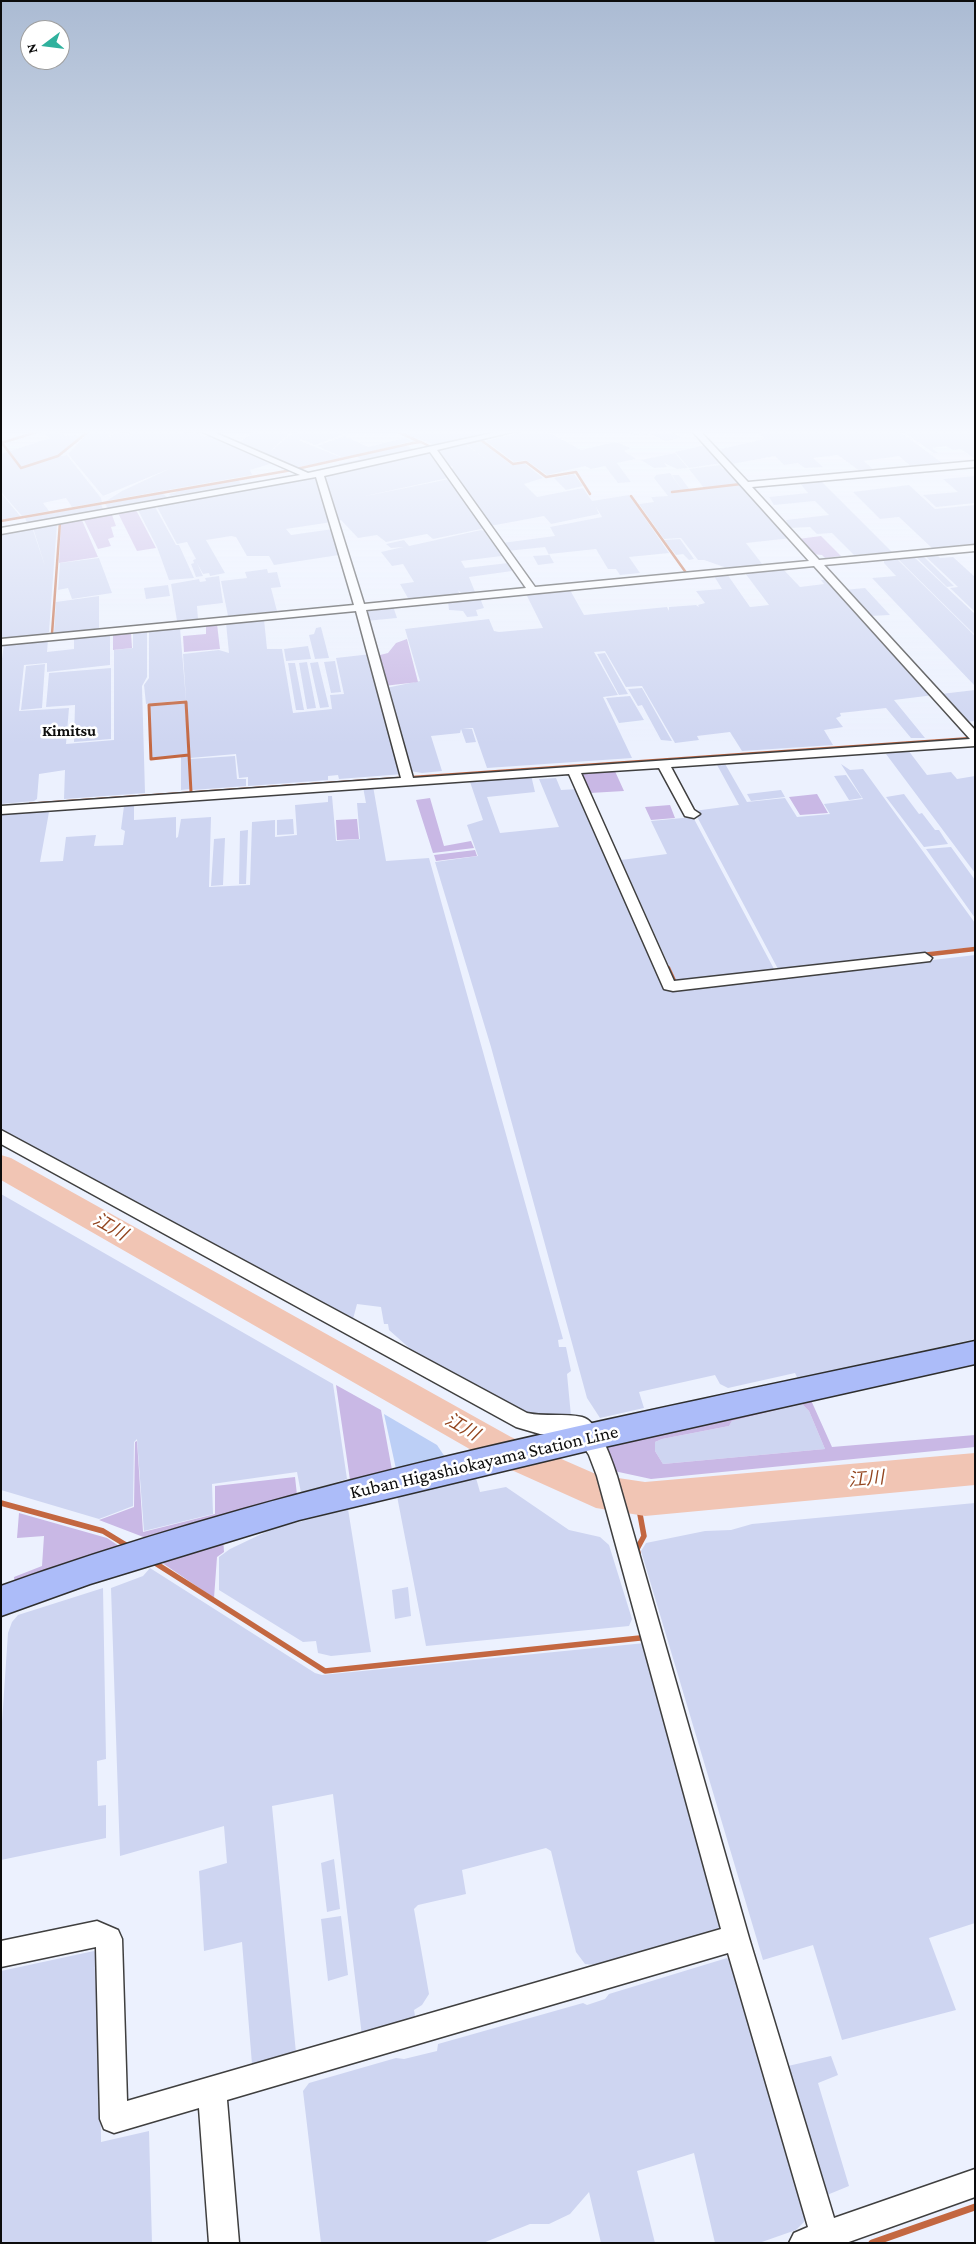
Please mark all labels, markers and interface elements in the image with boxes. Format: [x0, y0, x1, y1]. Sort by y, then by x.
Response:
north arrow [20, 20, 70, 70]
text: N [23, 42, 40, 55]
district label: Kimitsu [42, 721, 96, 741]
water label: 江川 [89, 1209, 131, 1245]
water label: 江川 [441, 1409, 483, 1445]
street label: Kuban Higashiokayama Station Line [348, 1420, 620, 1504]
water label: 江川 [847, 1467, 885, 1491]

